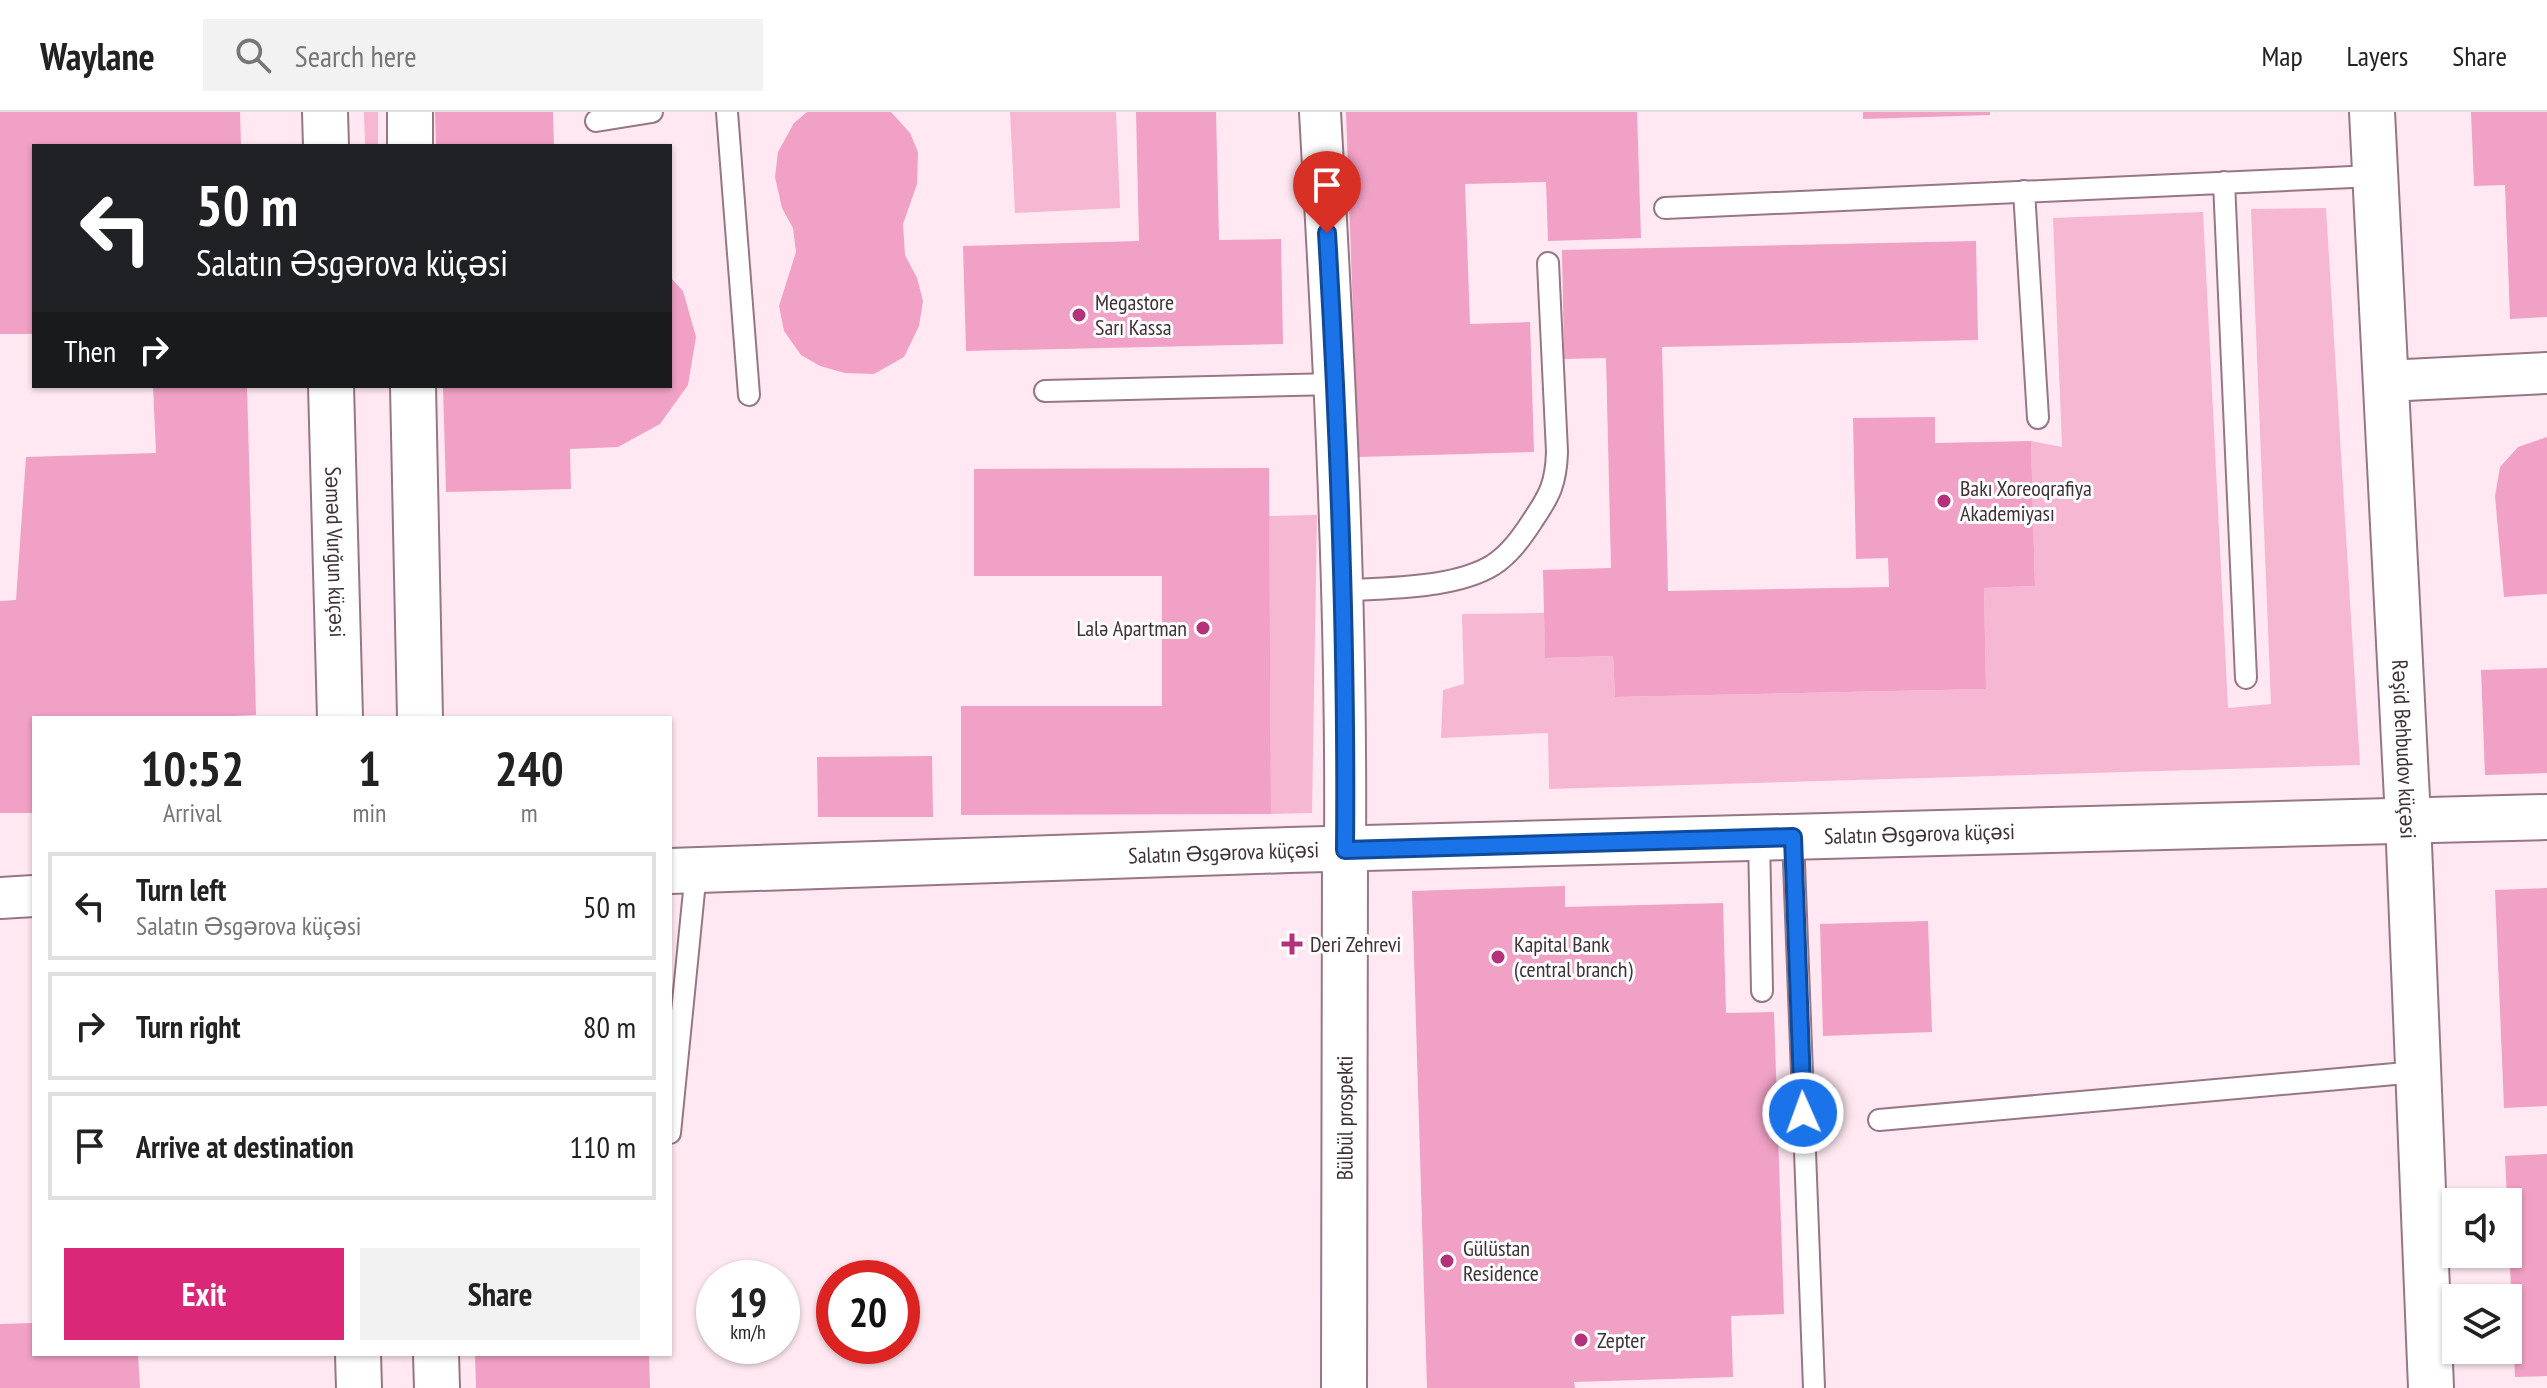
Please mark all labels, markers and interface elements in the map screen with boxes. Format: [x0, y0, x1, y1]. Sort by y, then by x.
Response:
search box [203, 19, 763, 91]
text: Waylane [40, 31, 155, 80]
icon: search [231, 33, 275, 77]
text: Search here [295, 36, 417, 75]
text: Map [2261, 37, 2303, 74]
text: Layers [2347, 37, 2408, 74]
text: Share [2452, 37, 2507, 74]
pin [1293, 151, 1361, 233]
icon: arrive [1305, 163, 1349, 207]
text: 50 m [196, 169, 298, 241]
icon: left [64, 176, 168, 280]
text: Salatın Əsgərova küçəsi [196, 239, 508, 286]
place label: Megastore Sarı Kassa [1095, 288, 1174, 341]
marker: Megastore Sarı Kassa [1070, 306, 1088, 324]
icon: right [132, 328, 176, 372]
text: Then [64, 331, 116, 370]
street label: Səməd Vurğun küçəsi [319, 466, 352, 638]
place label: Bakı Xoreoqrafiya Akademiyası [1960, 474, 2092, 527]
marker: Bakı Xoreoqrafiya Akademiyası [1935, 492, 1953, 510]
place label: Lalә Apartman [1076, 614, 1187, 642]
marker: Lalә Apartman [1194, 619, 1212, 637]
street label: Rəşid Behbudov küçəsi [2386, 659, 2423, 839]
text: 10:52 [140, 737, 244, 799]
text: 1 [358, 737, 381, 799]
text: 240 [495, 737, 564, 799]
text: Arrival [163, 796, 222, 829]
text: min [352, 796, 386, 829]
text: m [521, 796, 538, 829]
street label: Salatın Əsgərova küçəsi [1824, 817, 2015, 850]
street label: Salatın Əsgərova küçəsi [1128, 835, 1319, 869]
text: Turn left [136, 870, 226, 909]
icon: left [68, 884, 112, 928]
text: 50 m [583, 887, 636, 926]
text: Salatın Əsgərova küçəsi [136, 909, 361, 942]
place label: Deri Zehrevi [1310, 930, 1401, 958]
place label: Kapital Bank (central branch) [1514, 930, 1634, 983]
marker: Deri Zehrevi [1281, 933, 1303, 955]
marker: Kapital Bank (central branch) [1489, 948, 1507, 966]
icon: right [68, 1004, 112, 1048]
text: Turn right [136, 1007, 240, 1046]
text: 80 m [583, 1007, 636, 1046]
street label: Bülbül prospekti [1330, 1056, 1359, 1180]
position arrow [1761, 1071, 1845, 1155]
icon: arrive [68, 1124, 112, 1168]
text: Arrive at destination [136, 1127, 354, 1166]
text: 110 m [570, 1127, 636, 1166]
map controls [2442, 1188, 2522, 1364]
button: sound [2442, 1188, 2522, 1268]
place label: Gülüstan Residence [1463, 1234, 1539, 1287]
button: Exit [64, 1248, 344, 1340]
button: Share [360, 1248, 640, 1340]
marker: Gülüstan Residence [1438, 1252, 1456, 1270]
speed limit sign: 20 [816, 1260, 920, 1364]
text: 19 [729, 1276, 767, 1328]
button: layers [2442, 1284, 2522, 1364]
text: km/h [730, 1319, 766, 1345]
place label: Zepter [1597, 1326, 1645, 1354]
marker: Zepter [1572, 1331, 1590, 1349]

